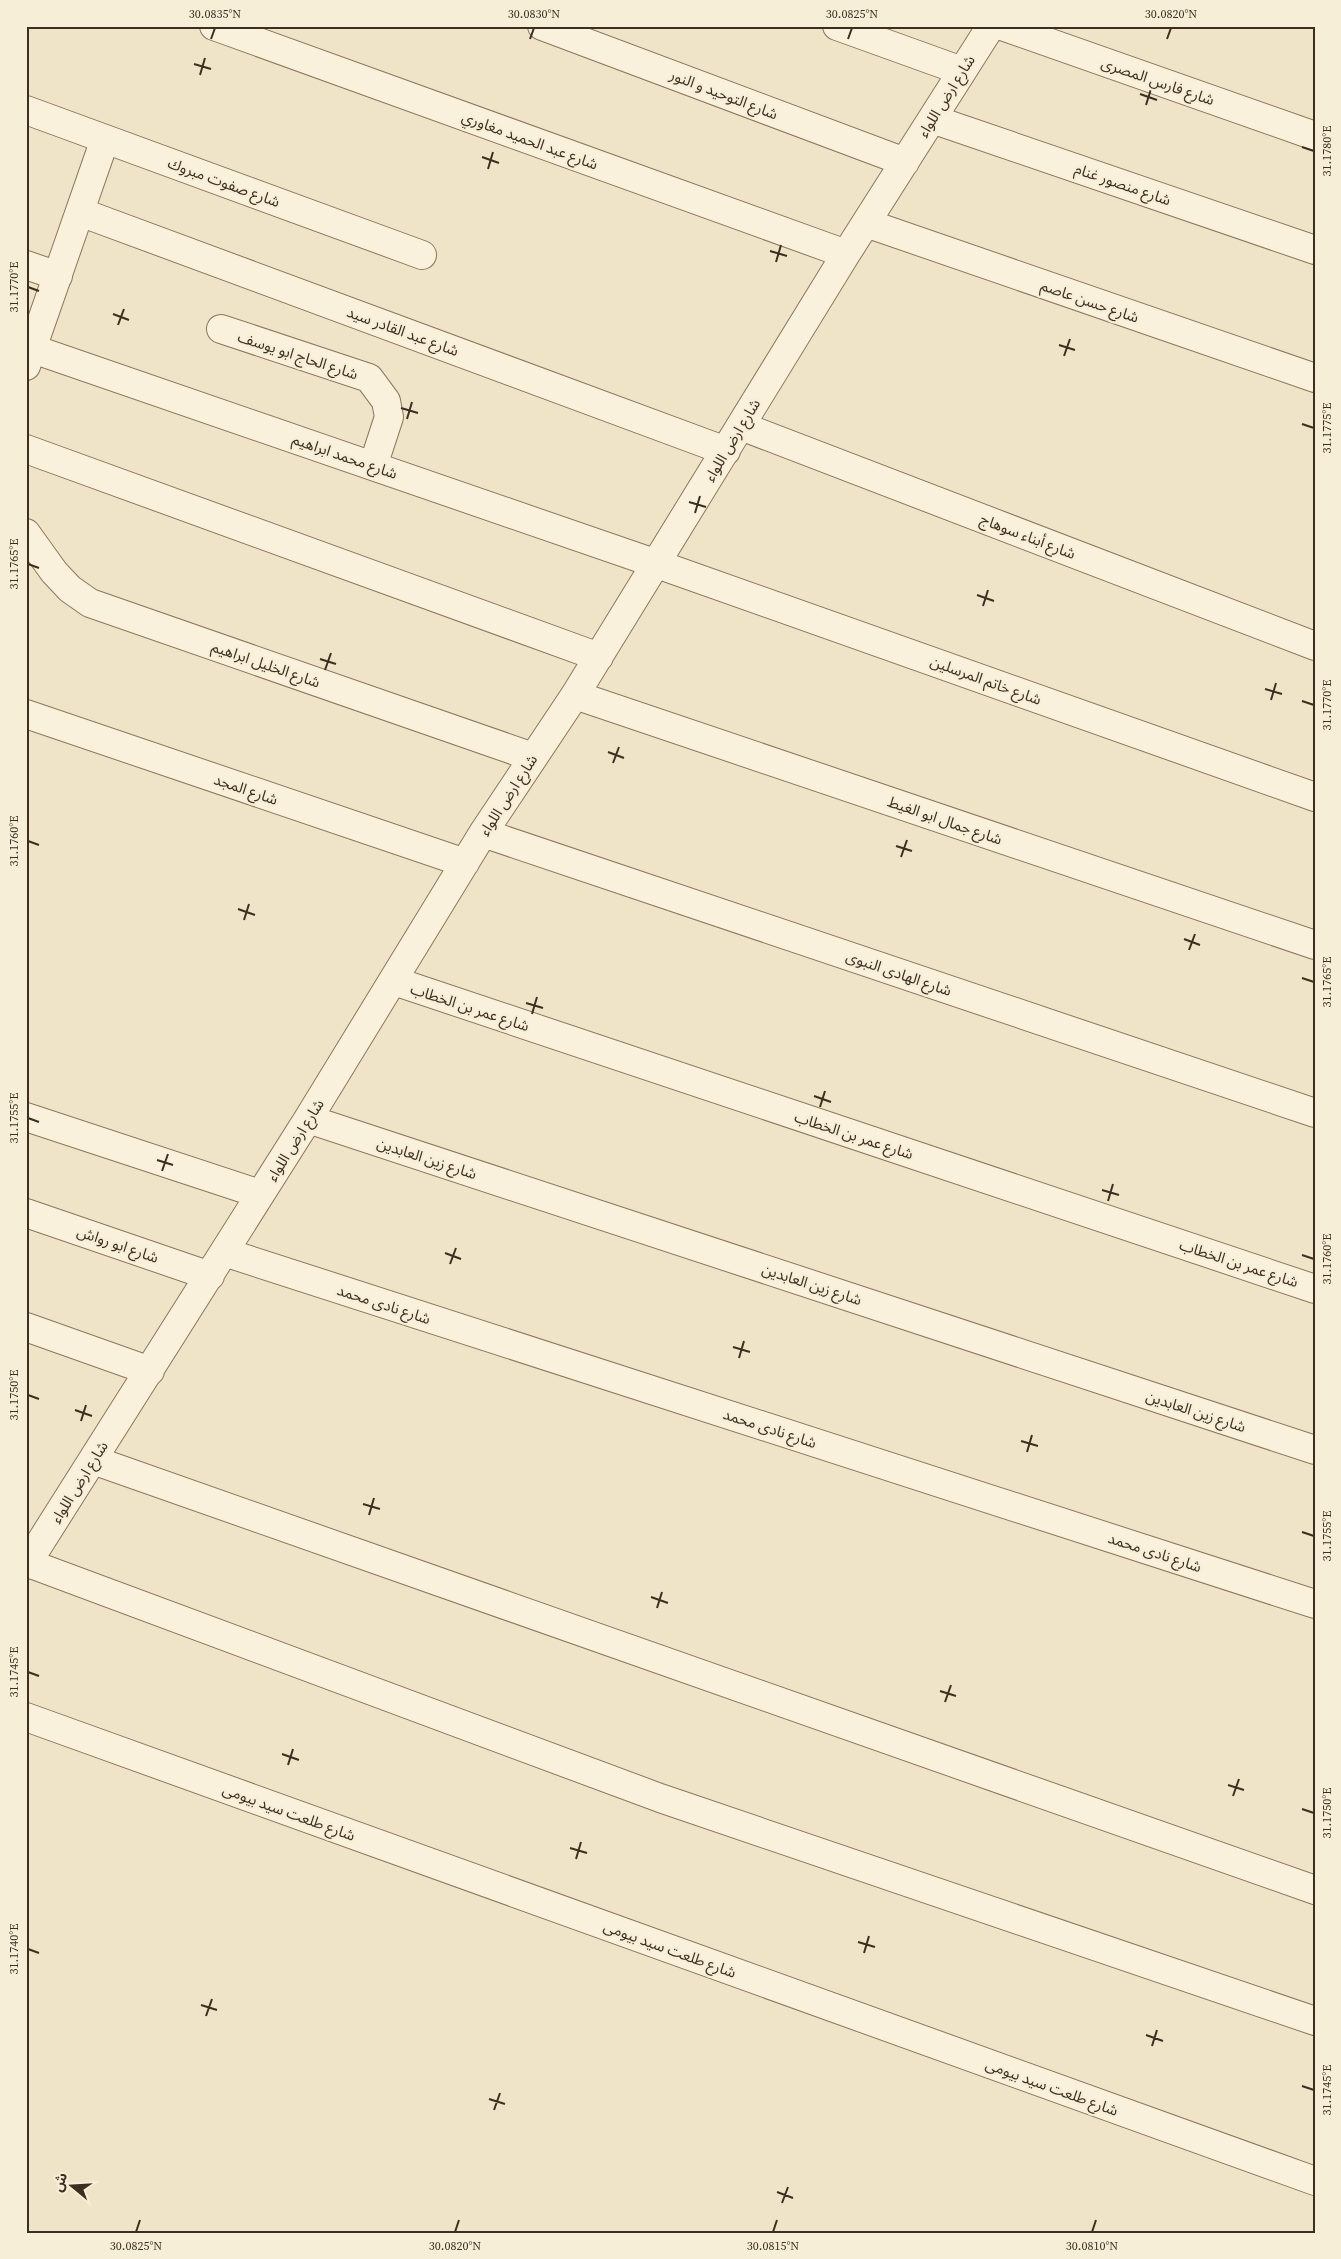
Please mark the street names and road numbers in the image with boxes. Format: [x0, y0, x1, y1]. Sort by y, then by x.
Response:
street label: شارع ارض اللواء [912, 51, 981, 142]
street label: شارع فارس المصرى [1098, 52, 1218, 112]
street label: شارع التوحيد و النور [665, 63, 781, 126]
street label: شارع عبد الحميد مغاوري [458, 106, 601, 176]
street label: شارع صفوت مبروك [164, 152, 283, 214]
street label: شارع منصور غنام [1071, 158, 1174, 212]
street label: شارع حسن عاصم [1037, 274, 1142, 330]
street label: شارع عبد القادر سيد [343, 301, 462, 363]
street label: شارع الحاج ابو يوسف [235, 326, 361, 386]
street label: شارع ارض اللواء [699, 394, 767, 486]
street label: شارع محمد ابراهيم [289, 428, 400, 486]
street label: شارع أبناء سوهاج [976, 508, 1079, 566]
street label: شارع الخليل ابراهيم [208, 636, 323, 694]
street label: شارع خاتم المرسلين [927, 650, 1045, 712]
street label: شارع ارض اللواء [474, 750, 544, 841]
street label: شارع المجد [211, 768, 281, 812]
street label: شارع جمال ابو الغيط [884, 791, 1005, 851]
street label: شارع الهادى النبوى [843, 945, 955, 1003]
street label: شارع عمر بن الخطاب [407, 978, 532, 1038]
street label: شارع ارض اللواء [261, 1095, 330, 1186]
street label: شارع عمر بن الخطاب [791, 1106, 916, 1166]
street label: شارع زين العابدين [374, 1132, 480, 1186]
street label: شارع ابو رواش [74, 1220, 162, 1270]
street label: شارع عمر بن الخطاب [1176, 1234, 1301, 1294]
street label: شارع زين العابدين [759, 1258, 865, 1312]
street label: شارع نادى محمد [334, 1279, 434, 1331]
street label: شارع زين العابدين [1143, 1385, 1249, 1439]
street label: شارع نادى محمد [720, 1403, 820, 1455]
street label: شارع ارض اللواء [45, 1437, 114, 1528]
street label: شارع نادى محمد [1105, 1527, 1205, 1579]
street label: شارع طلعت سيد بيومى [219, 1778, 358, 1848]
street label: شارع طلعت سيد بيومى [600, 1915, 739, 1985]
street label: شارع طلعت سيد بيومى [982, 2053, 1121, 2123]

